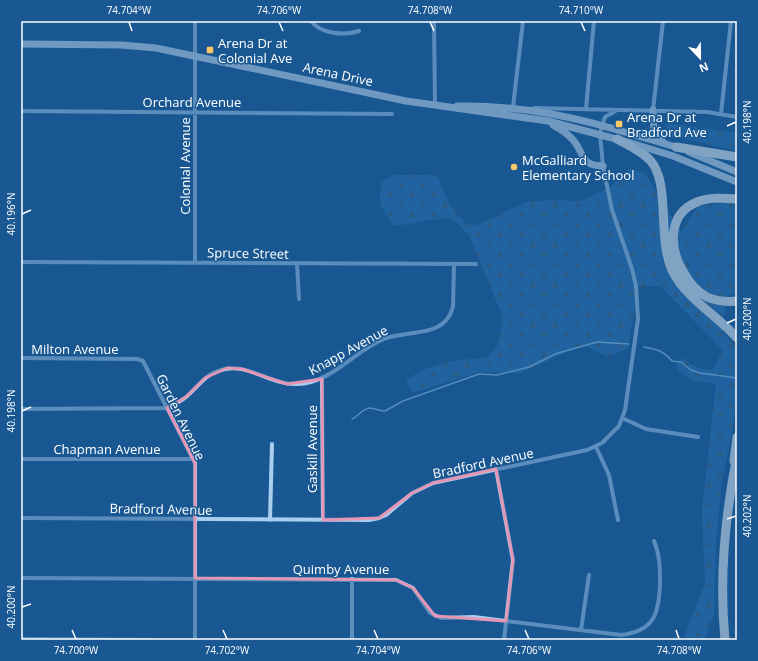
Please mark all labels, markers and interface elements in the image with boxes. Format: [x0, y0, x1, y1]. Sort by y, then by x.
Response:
text: 74.704°W [107, 3, 152, 17]
text: 74.706°W [257, 3, 302, 17]
text: 74.708°W [408, 3, 453, 17]
text: 74.710°W [559, 3, 604, 17]
place label: Arena Dr at Colonial Ave [218, 34, 292, 67]
north arrow [680, 38, 720, 78]
marker: Arena Dr at Colonial Ave [205, 45, 215, 55]
street label: Arena Drive [301, 58, 375, 90]
text: N [697, 59, 711, 76]
street label: Orchard Avenue [143, 93, 241, 111]
text: 40.198°N [740, 100, 754, 144]
place label: Arena Dr at Bradford Ave [627, 108, 707, 141]
street label: Colonial Avenue [176, 117, 194, 215]
marker: Arena Dr at Bradford Ave [614, 119, 624, 129]
place label: McGalliard Elementary School [522, 151, 634, 184]
marker: McGalliard Elementary School [509, 162, 519, 172]
text: 40.196°N [4, 192, 18, 236]
street label: Spruce Street [207, 243, 289, 263]
text: 40.200°N [740, 297, 754, 341]
street label: Knapp Avenue [305, 321, 391, 379]
street label: Milton Avenue [31, 340, 119, 358]
street label: Garden Avenue [152, 371, 210, 463]
text: 40.198°N [4, 389, 18, 433]
street label: Gaskill Avenue [303, 405, 321, 493]
street label: Chapman Avenue [53, 440, 161, 458]
street label: Bradford Avenue [431, 443, 535, 483]
text: 40.202°N [740, 494, 754, 538]
street label: Bradford Avenue [109, 499, 213, 519]
street label: Quimby Avenue [293, 560, 389, 578]
text: 40.200°N [4, 585, 18, 629]
text: 74.700°W [54, 643, 99, 657]
text: 74.702°W [205, 643, 250, 657]
text: 74.704°W [356, 643, 401, 657]
text: 74.706°W [507, 643, 552, 657]
text: 74.708°W [657, 643, 702, 657]

